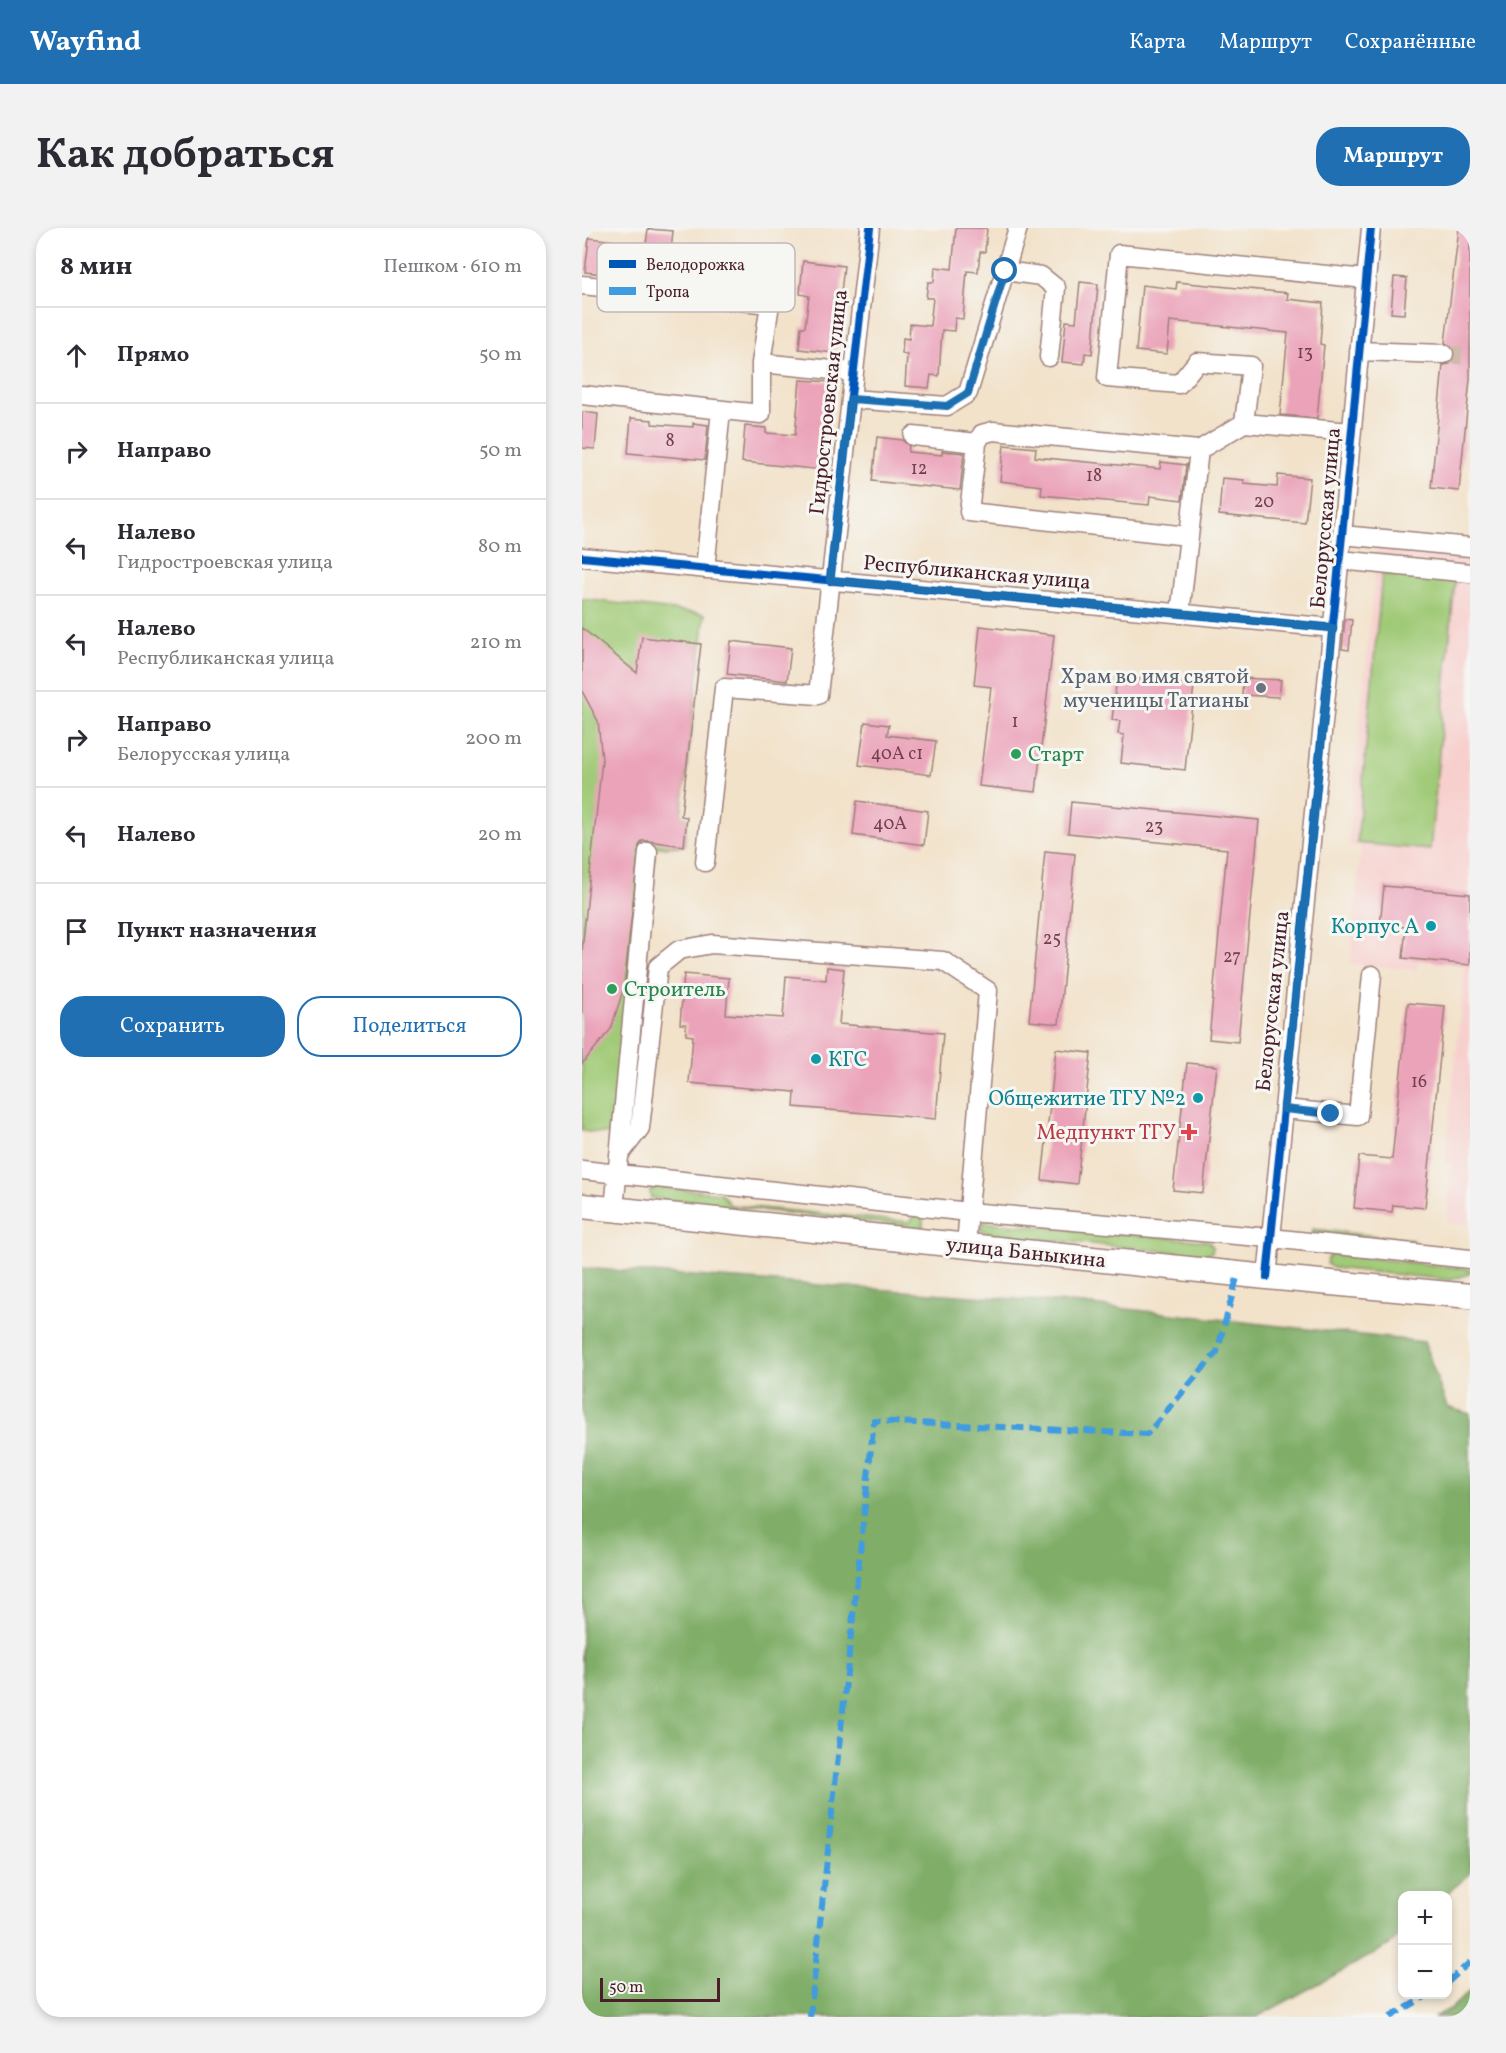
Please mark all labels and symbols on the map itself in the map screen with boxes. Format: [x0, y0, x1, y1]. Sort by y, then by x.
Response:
legend [597, 243, 795, 312]
text: Велодорожка [646, 255, 745, 277]
route start [991, 257, 1017, 283]
text: Тропа [646, 282, 690, 304]
street label: Гидростроевская улица [803, 288, 856, 516]
house number: 13 [1297, 341, 1313, 366]
street label: Белорусская улица [1304, 426, 1349, 610]
house number: 8 [665, 429, 675, 454]
house number: 12 [911, 457, 927, 482]
house number: 18 [1086, 464, 1102, 489]
house number: 20 [1254, 490, 1274, 515]
street label: Республиканская улица [862, 549, 1092, 598]
place label: Храм во имя святой мученицы Татианы [1060, 663, 1249, 716]
marker: Храм во имя святой мученицы Татианы [1254, 681, 1268, 695]
house number: 1 [1012, 710, 1018, 735]
place label: Старт [1028, 741, 1084, 770]
house number: 40А с1 [871, 742, 923, 767]
marker: Старт [1009, 747, 1023, 761]
house number: 40А [873, 812, 907, 837]
house number: 23 [1145, 815, 1163, 840]
street label: Белорусская улица [1250, 909, 1297, 1093]
place label: Корпус А [1331, 913, 1419, 942]
marker: Корпус А [1424, 919, 1438, 933]
house number: 25 [1043, 927, 1061, 952]
house number: 27 [1223, 945, 1241, 970]
place label: Строитель [624, 976, 726, 1005]
marker: Строитель [605, 982, 619, 996]
place label: КГС [828, 1046, 868, 1075]
marker: КГС [809, 1052, 823, 1066]
house number: 16 [1411, 1070, 1427, 1095]
place label: Общежитие ТГУ №2 [989, 1085, 1186, 1114]
marker: Общежитие ТГУ №2 [1191, 1091, 1205, 1105]
route end [1317, 1100, 1343, 1126]
place label: Медпункт ТГУ [1036, 1119, 1176, 1148]
marker: Медпункт ТГУ [1180, 1123, 1198, 1141]
street label: улица Баныкина [944, 1231, 1107, 1276]
scale bar [600, 1975, 720, 2002]

